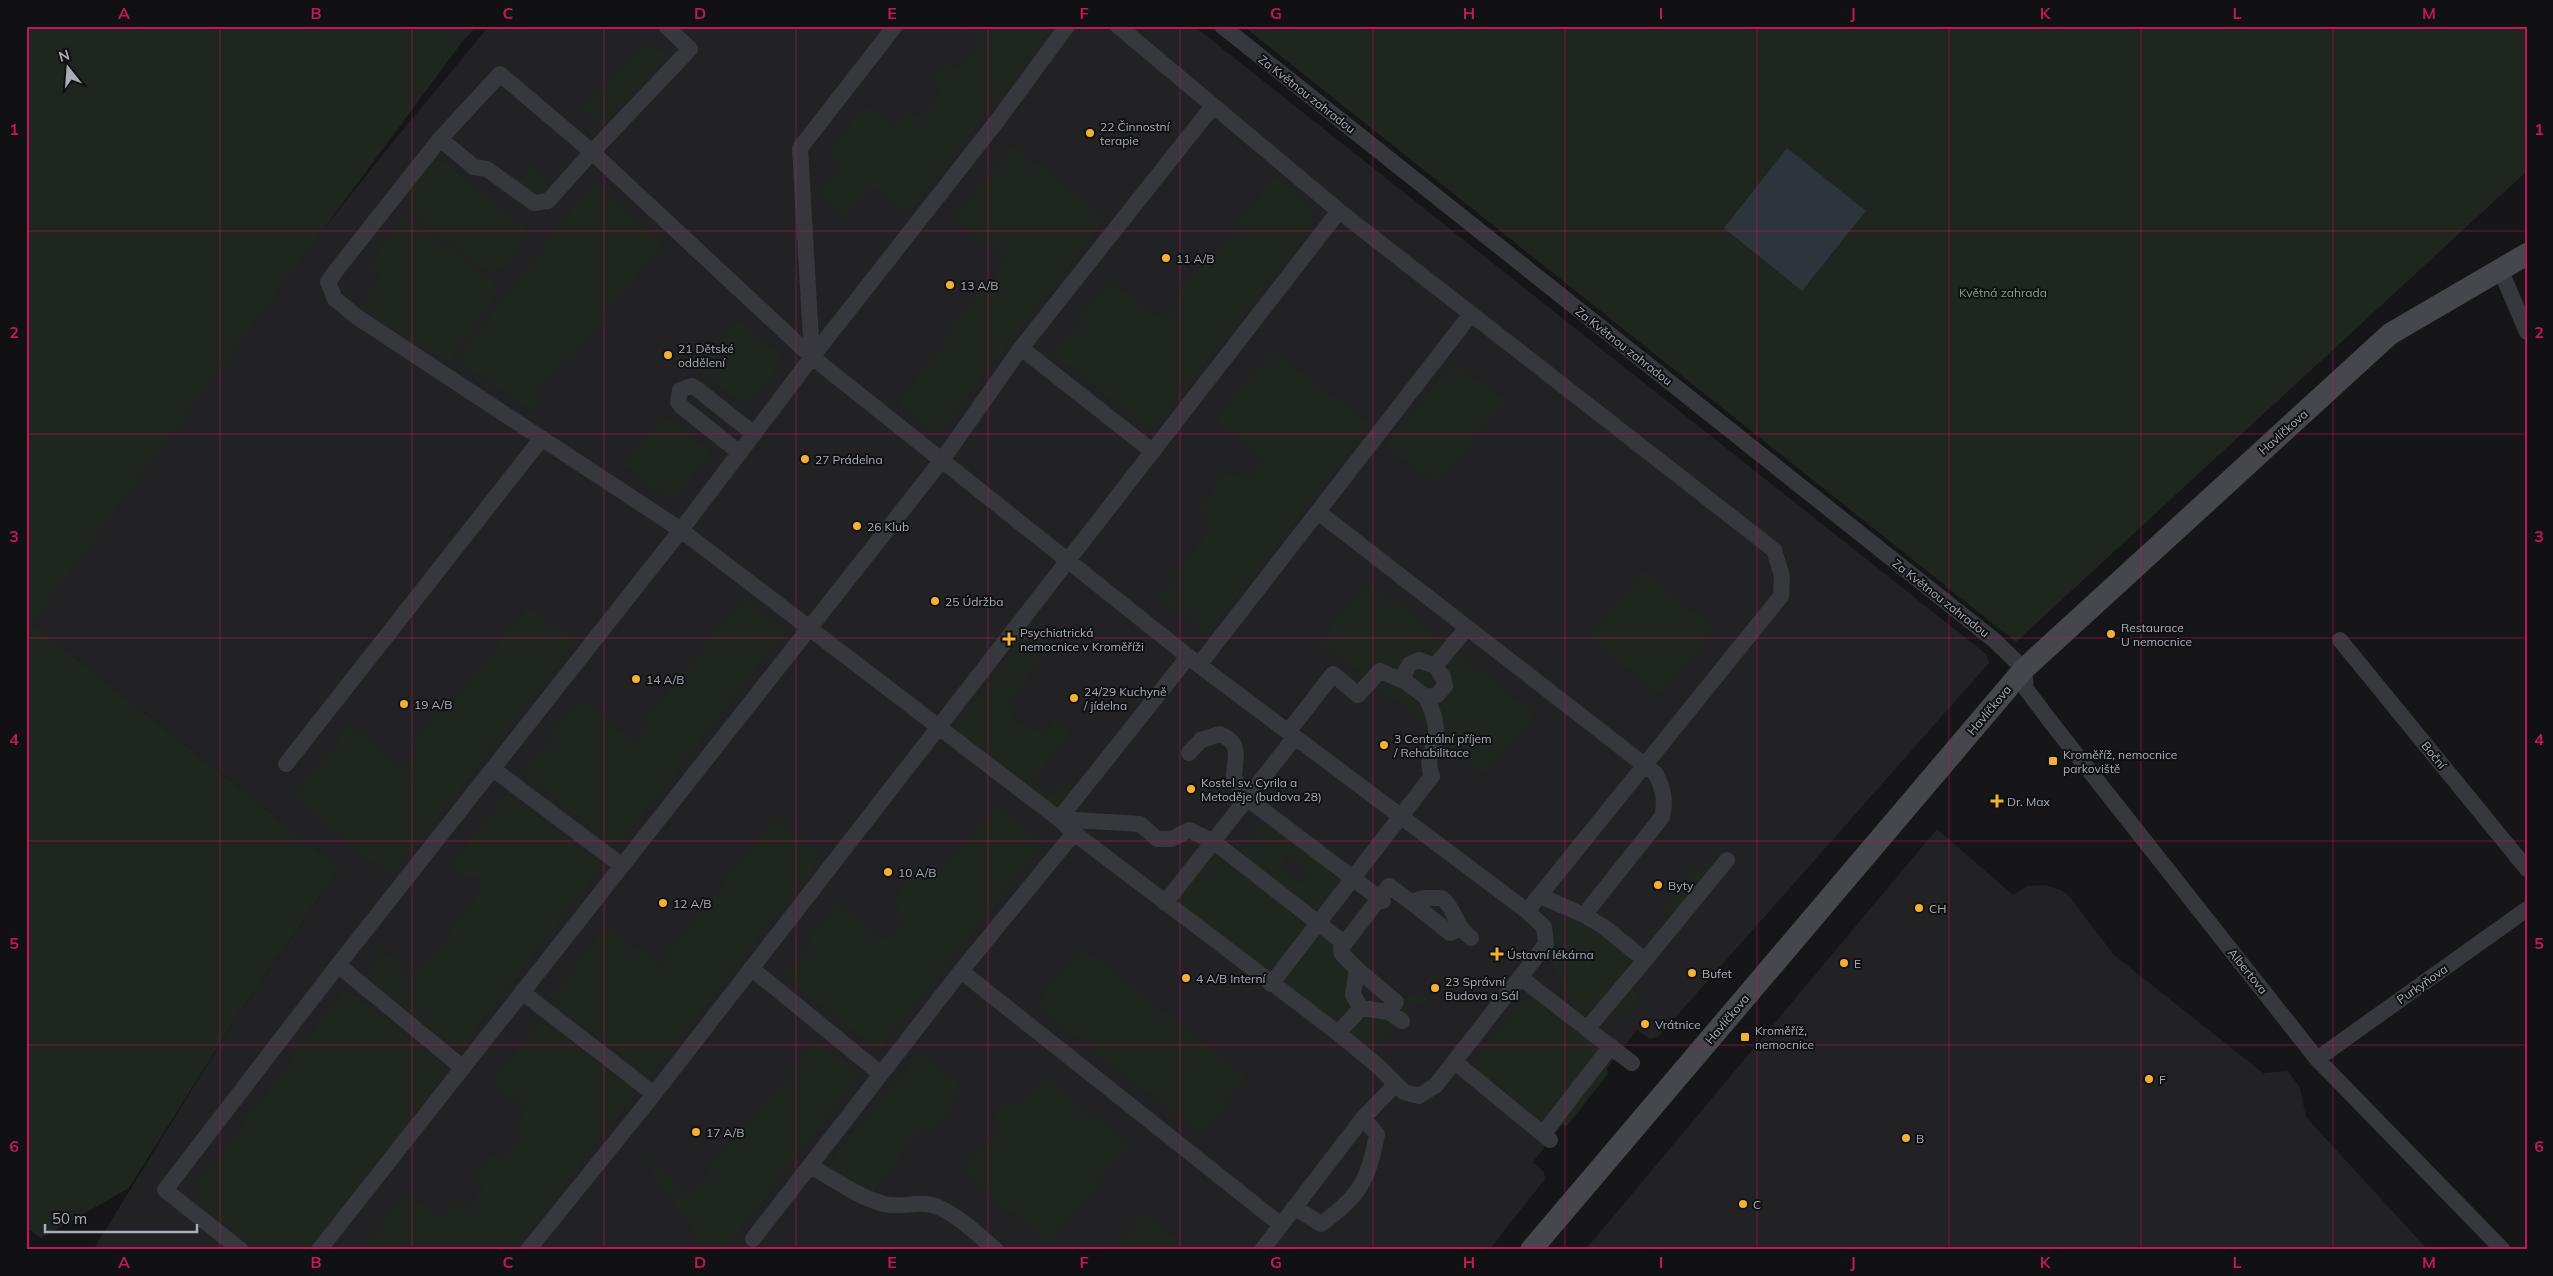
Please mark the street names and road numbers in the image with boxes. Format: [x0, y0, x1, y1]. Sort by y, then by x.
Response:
street label: Za Květnou zahradou [1256, 52, 1358, 136]
street label: Za Květnou zahradou [1573, 304, 1675, 388]
street label: Havlíčkova [2255, 406, 2311, 458]
street label: Za Květnou zahradou [1890, 556, 1992, 640]
street label: Havlíčkova [1964, 682, 2014, 738]
street label: Boční [2418, 738, 2450, 773]
street label: Albertova [2225, 945, 2271, 997]
street label: Purkyňova [2394, 961, 2450, 1007]
street label: Havlíčkova [1702, 991, 1752, 1047]

